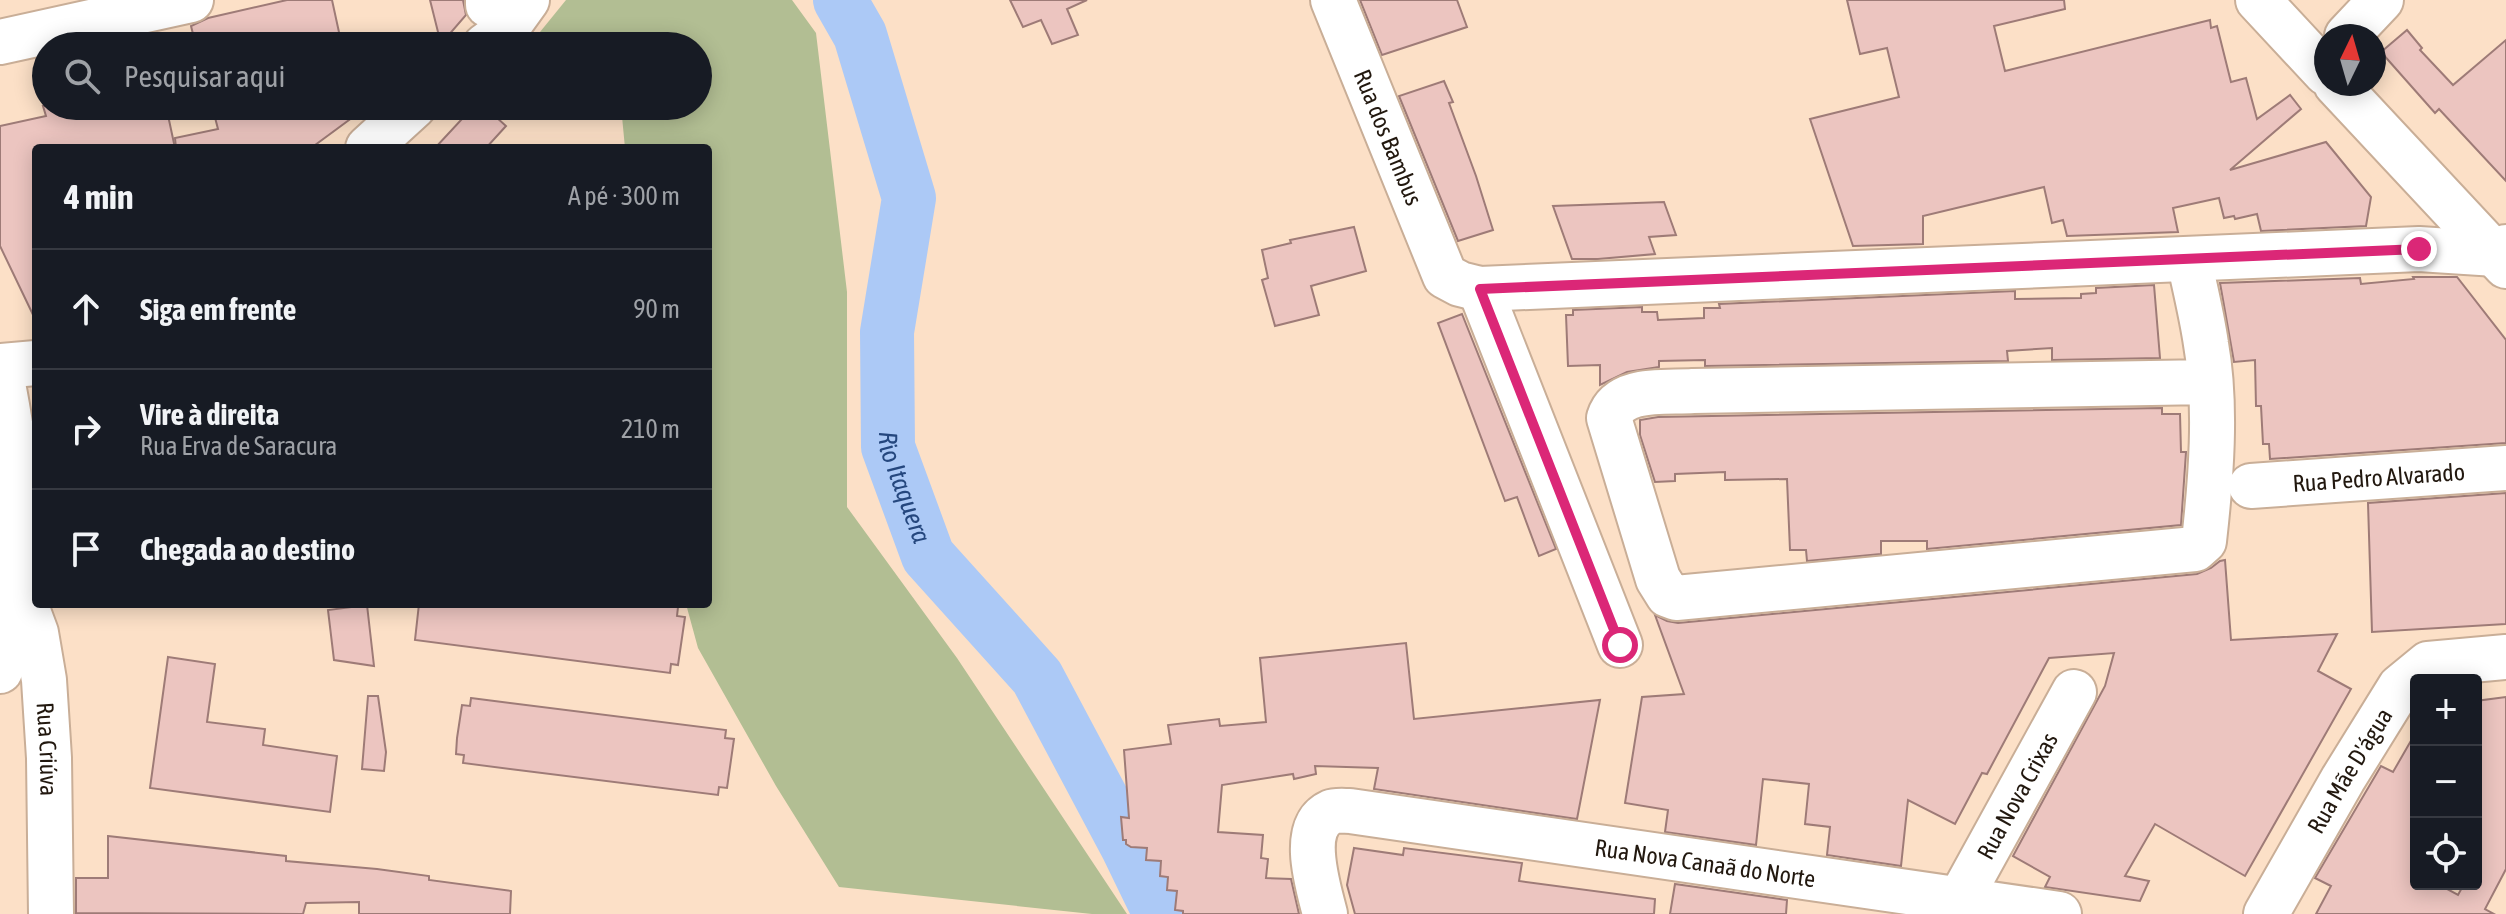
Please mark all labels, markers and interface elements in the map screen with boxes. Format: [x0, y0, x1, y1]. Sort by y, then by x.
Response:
north arrow [2314, 24, 2386, 96]
search box [32, 32, 712, 120]
icon: search [60, 54, 104, 98]
text: Pesquisar aqui [124, 59, 285, 93]
street label: Rua dos Bambus [1349, 65, 1428, 209]
text: 4 min [64, 177, 133, 216]
text: A pé · 300 m [568, 181, 680, 211]
route end [2401, 231, 2437, 267]
icon: ahead [64, 287, 108, 331]
text: Siga em frente [140, 292, 296, 326]
text: 90 m [633, 294, 680, 324]
text: Vire à direita [140, 397, 279, 431]
icon: right [64, 407, 108, 451]
text: 210 m [621, 414, 680, 444]
text: Rua Erva de Saracura [140, 431, 337, 461]
water label: Rio Itaquera [873, 431, 937, 547]
street label: Rua Pedro Alvarado [2292, 457, 2466, 497]
icon: arrive [64, 527, 108, 571]
text: Chegada ao destino [140, 532, 355, 566]
route start [1602, 627, 1638, 663]
map controls [2410, 674, 2482, 890]
button: + [2410, 674, 2482, 746]
street label: Rua Criúva [32, 701, 63, 796]
street label: Rua Mãe D'água [2302, 703, 2397, 838]
street label: Rua Nova Crixas [1971, 728, 2063, 864]
button: − [2410, 746, 2482, 818]
button: locate [2410, 818, 2482, 890]
street label: Rua Nova Canaã do Norte [1593, 833, 1817, 892]

